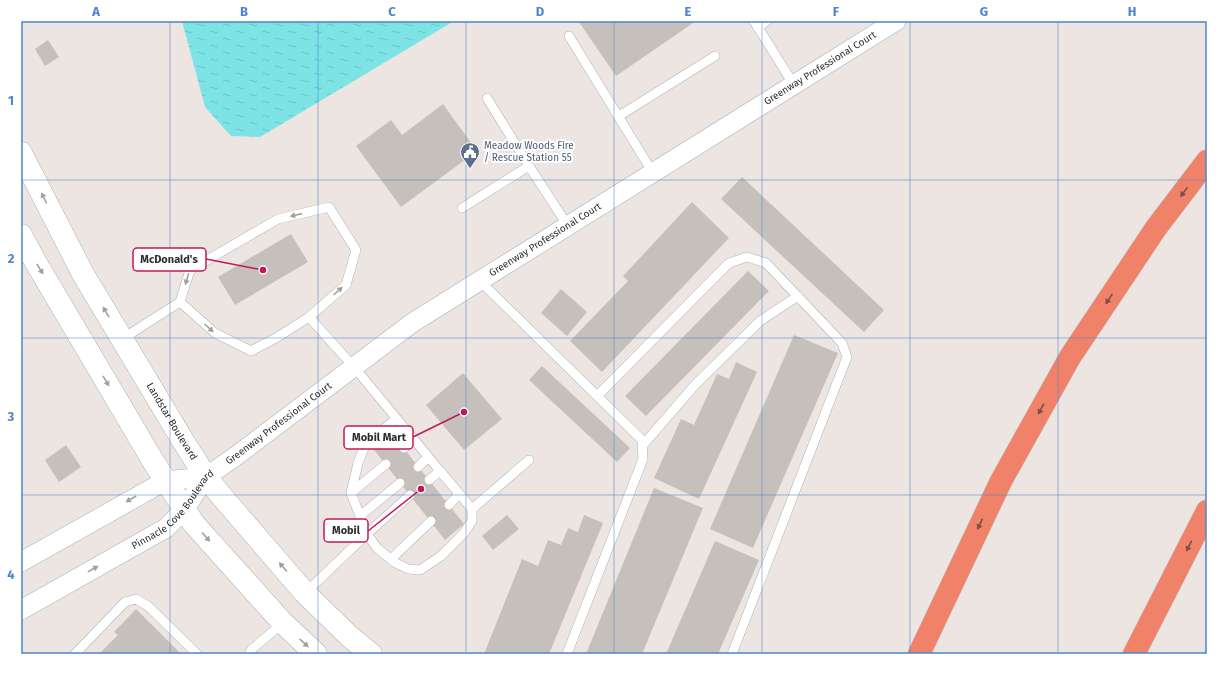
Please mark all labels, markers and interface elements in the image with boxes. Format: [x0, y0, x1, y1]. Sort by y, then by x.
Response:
text: A [91, 4, 100, 19]
text: B [240, 4, 248, 19]
text: C [388, 4, 396, 19]
text: D [536, 4, 545, 19]
text: E [685, 4, 692, 19]
text: F [833, 4, 840, 19]
text: G [980, 4, 988, 19]
text: H [1128, 4, 1136, 19]
street label: Greenway Professional Court [762, 29, 879, 108]
text: 1 [8, 93, 14, 108]
place label: Meadow Woods Fire / Rescue Station 55 [484, 140, 574, 164]
public building icon: Meadow Woods Fire / Rescue Station 55 [459, 141, 481, 169]
one-way arrow [1179, 187, 1188, 198]
one-way arrow [41, 192, 47, 203]
street label: Greenway Professional Court [487, 200, 604, 279]
one-way arrow [290, 212, 302, 218]
callout: McDonald's [133, 248, 206, 271]
text: 2 [8, 251, 15, 266]
text: McDonald's [140, 253, 198, 266]
one-way arrow [36, 263, 43, 275]
one-way arrow [184, 273, 190, 285]
one-way arrow [333, 287, 344, 296]
one-way arrow [1105, 293, 1113, 304]
one-way arrow [102, 306, 109, 318]
one-way arrow [204, 323, 214, 332]
one-way arrow [102, 375, 109, 387]
street label: Greenway Professional Court [223, 380, 334, 467]
street label: Landstar Boulevard [144, 381, 200, 462]
one-way arrow [1037, 403, 1044, 415]
text: 3 [7, 409, 15, 424]
callout: Mobil Mart [344, 426, 413, 449]
text: Mobil Mart [352, 431, 407, 444]
street label: Pinnacle Cove Boulevard [130, 467, 216, 552]
one-way arrow [125, 496, 137, 503]
callout: Mobil [324, 519, 368, 542]
one-way arrow [977, 519, 983, 530]
text: Mobil [332, 524, 361, 537]
one-way arrow [201, 532, 211, 542]
one-way arrow [1186, 540, 1192, 552]
one-way arrow [279, 563, 288, 572]
one-way arrow [87, 566, 99, 573]
text: 4 [7, 567, 15, 582]
one-way arrow [299, 638, 309, 647]

